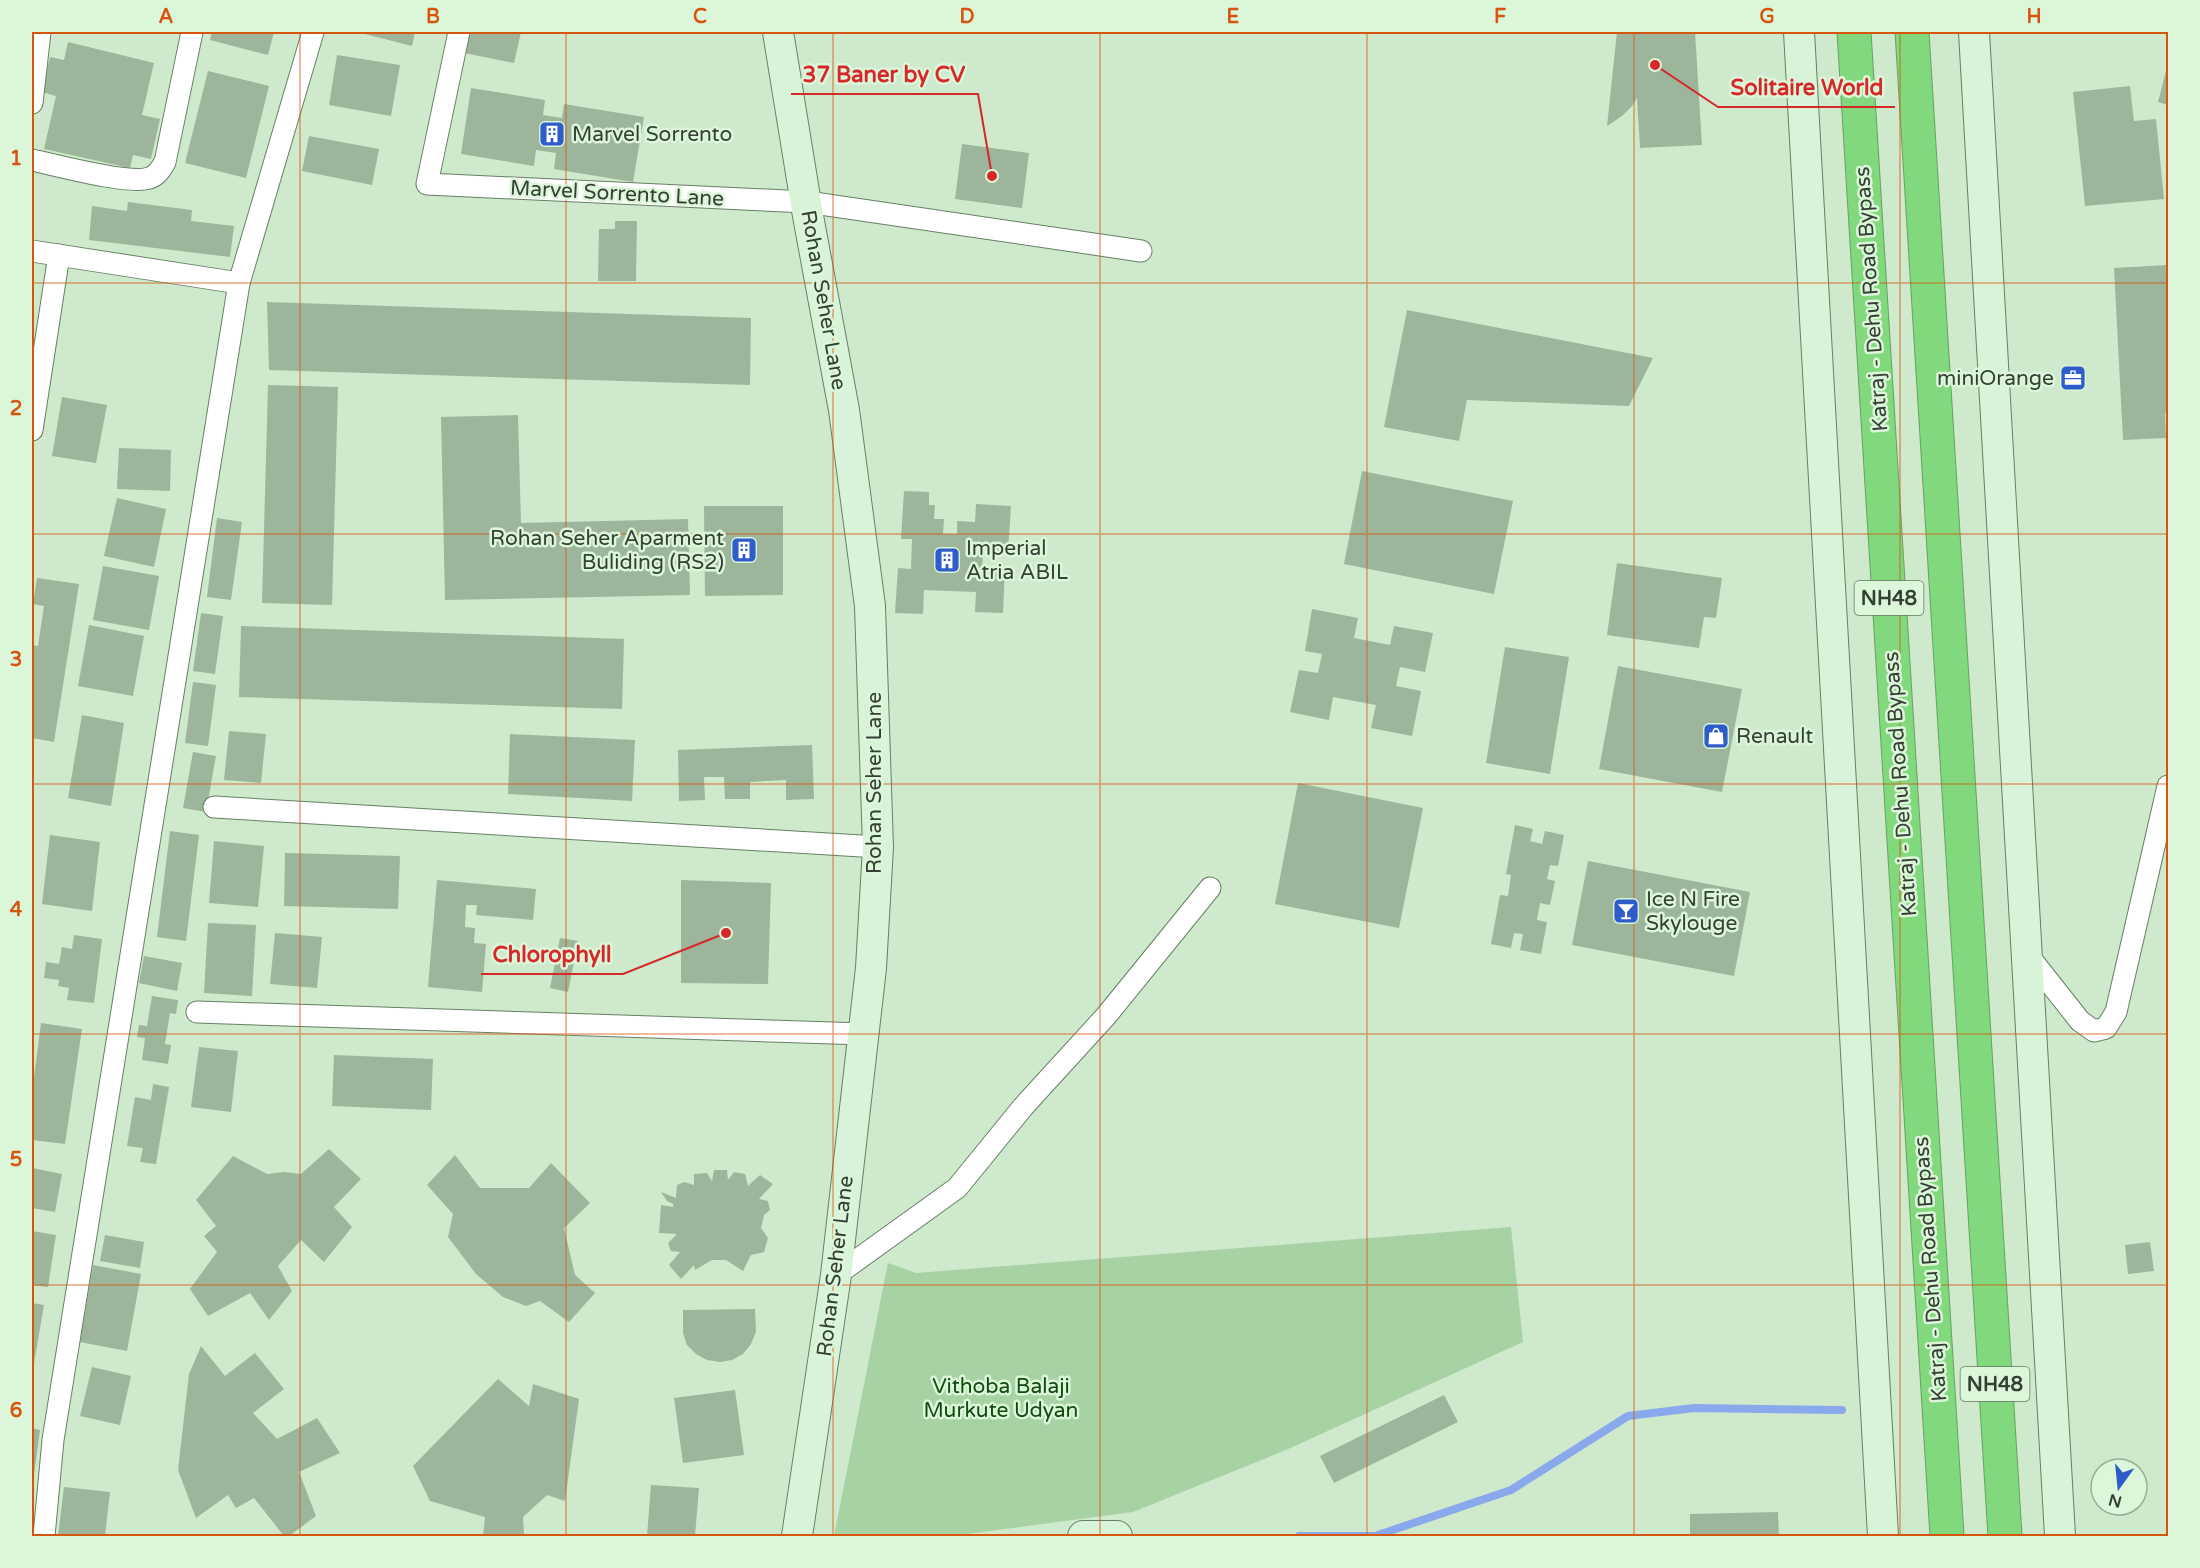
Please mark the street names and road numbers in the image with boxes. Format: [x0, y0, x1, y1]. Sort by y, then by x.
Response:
street label: Katraj - Dehu Road Bypass [1850, 166, 1893, 432]
street label: Marvel Sorrento Lane [509, 175, 725, 212]
street label: Rohan Seher Lane [795, 208, 852, 392]
road number: NH48 [1854, 581, 1924, 615]
street label: Katraj - Dehu Road Bypass [1879, 651, 1922, 917]
street label: Rohan Seher Lane [862, 692, 887, 874]
street label: Katraj - Dehu Road Bypass [1909, 1136, 1952, 1402]
street label: Rohan Seher Lane [812, 1174, 859, 1358]
road number: NH48 [1960, 1367, 2030, 1401]

